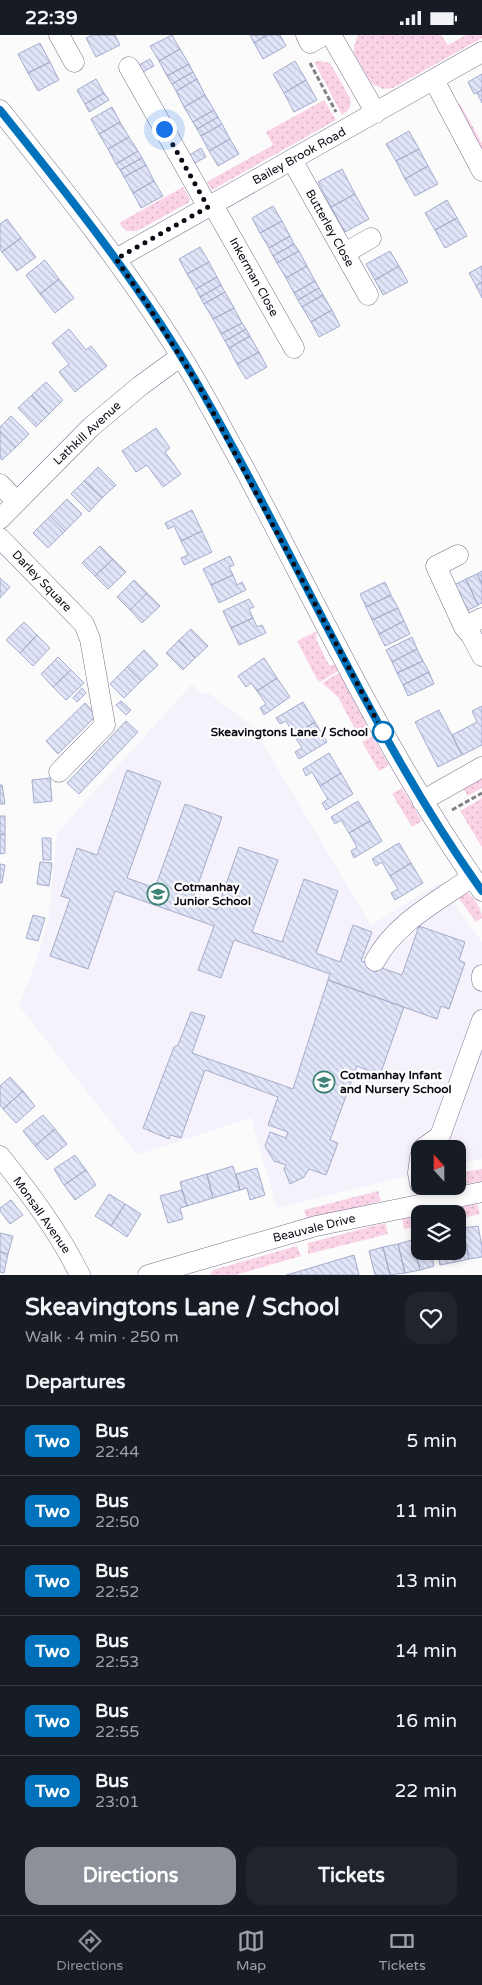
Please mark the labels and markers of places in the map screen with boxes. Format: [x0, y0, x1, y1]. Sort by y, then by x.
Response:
marker: Skeavingtons Lane / School [372, 721, 394, 743]
place label: Skeavingtons Lane / School [211, 725, 368, 740]
place label: Cotmanhay Junior School [173, 880, 251, 908]
school or university icon: Cotmanhay Junior School [146, 882, 170, 906]
place label: Cotmanhay Infant and Nursery School [340, 1068, 452, 1097]
school or university icon: Cotmanhay Infant and Nursery School [312, 1070, 336, 1094]

